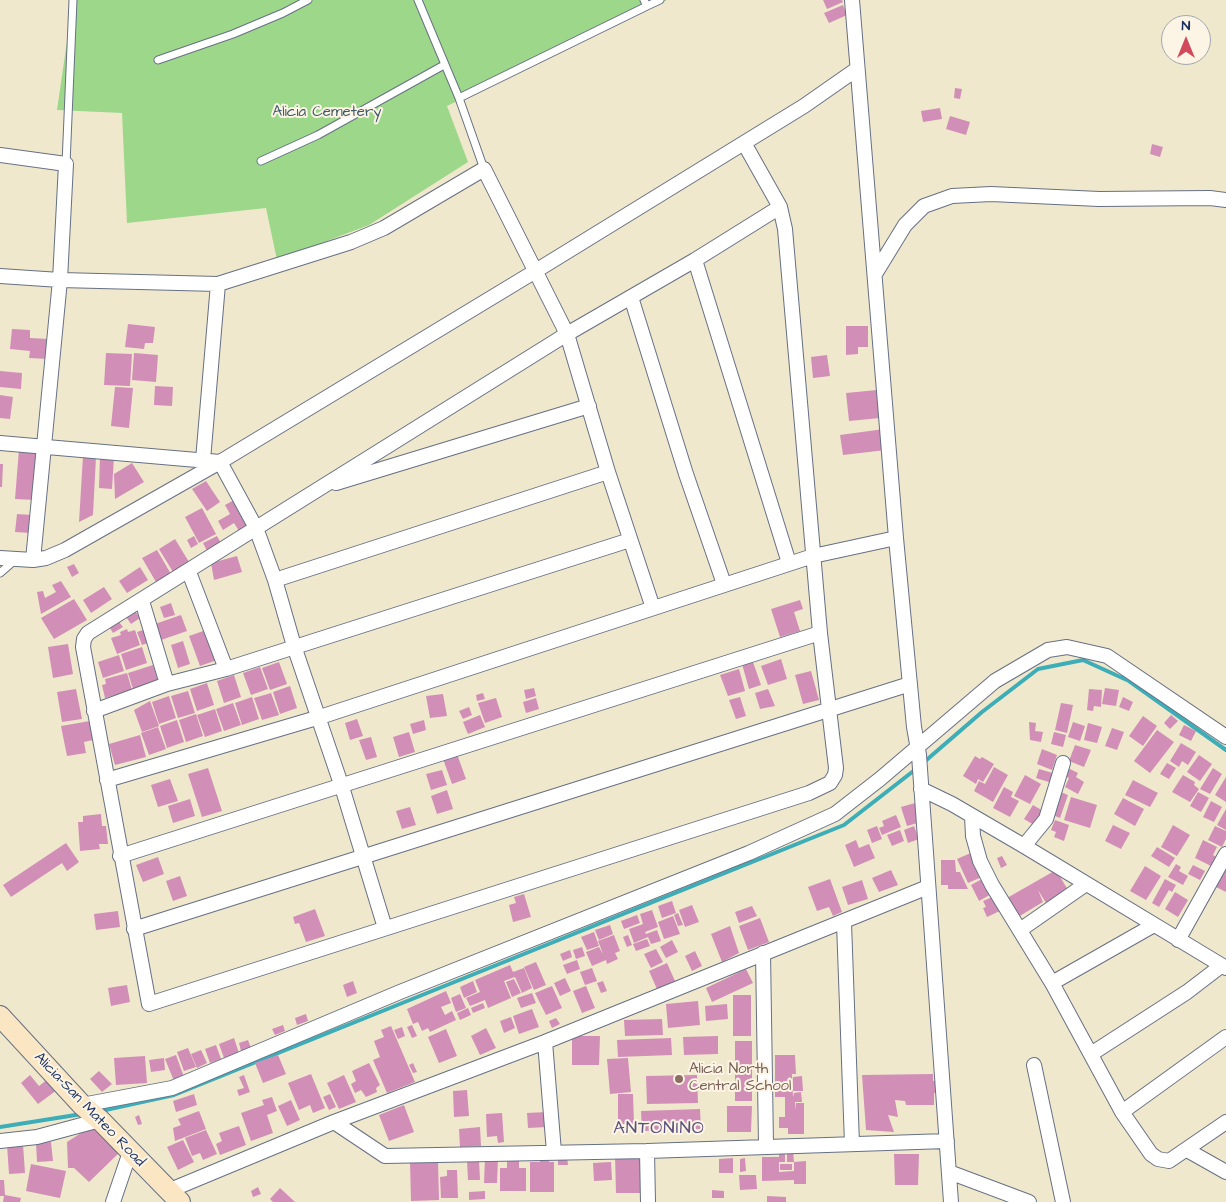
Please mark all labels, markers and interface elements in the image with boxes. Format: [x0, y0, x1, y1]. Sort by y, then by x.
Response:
north arrow [1161, 15, 1211, 65]
text: N [1182, 16, 1190, 36]
park label: Alicia Cemetery [273, 104, 381, 122]
street label: Alicia-San Mateo Road [30, 1049, 148, 1171]
place label: Alicia North Central School [689, 1061, 791, 1096]
marker: Alicia North Central School [673, 1073, 685, 1085]
district label: ANTONINO [612, 1118, 706, 1140]

